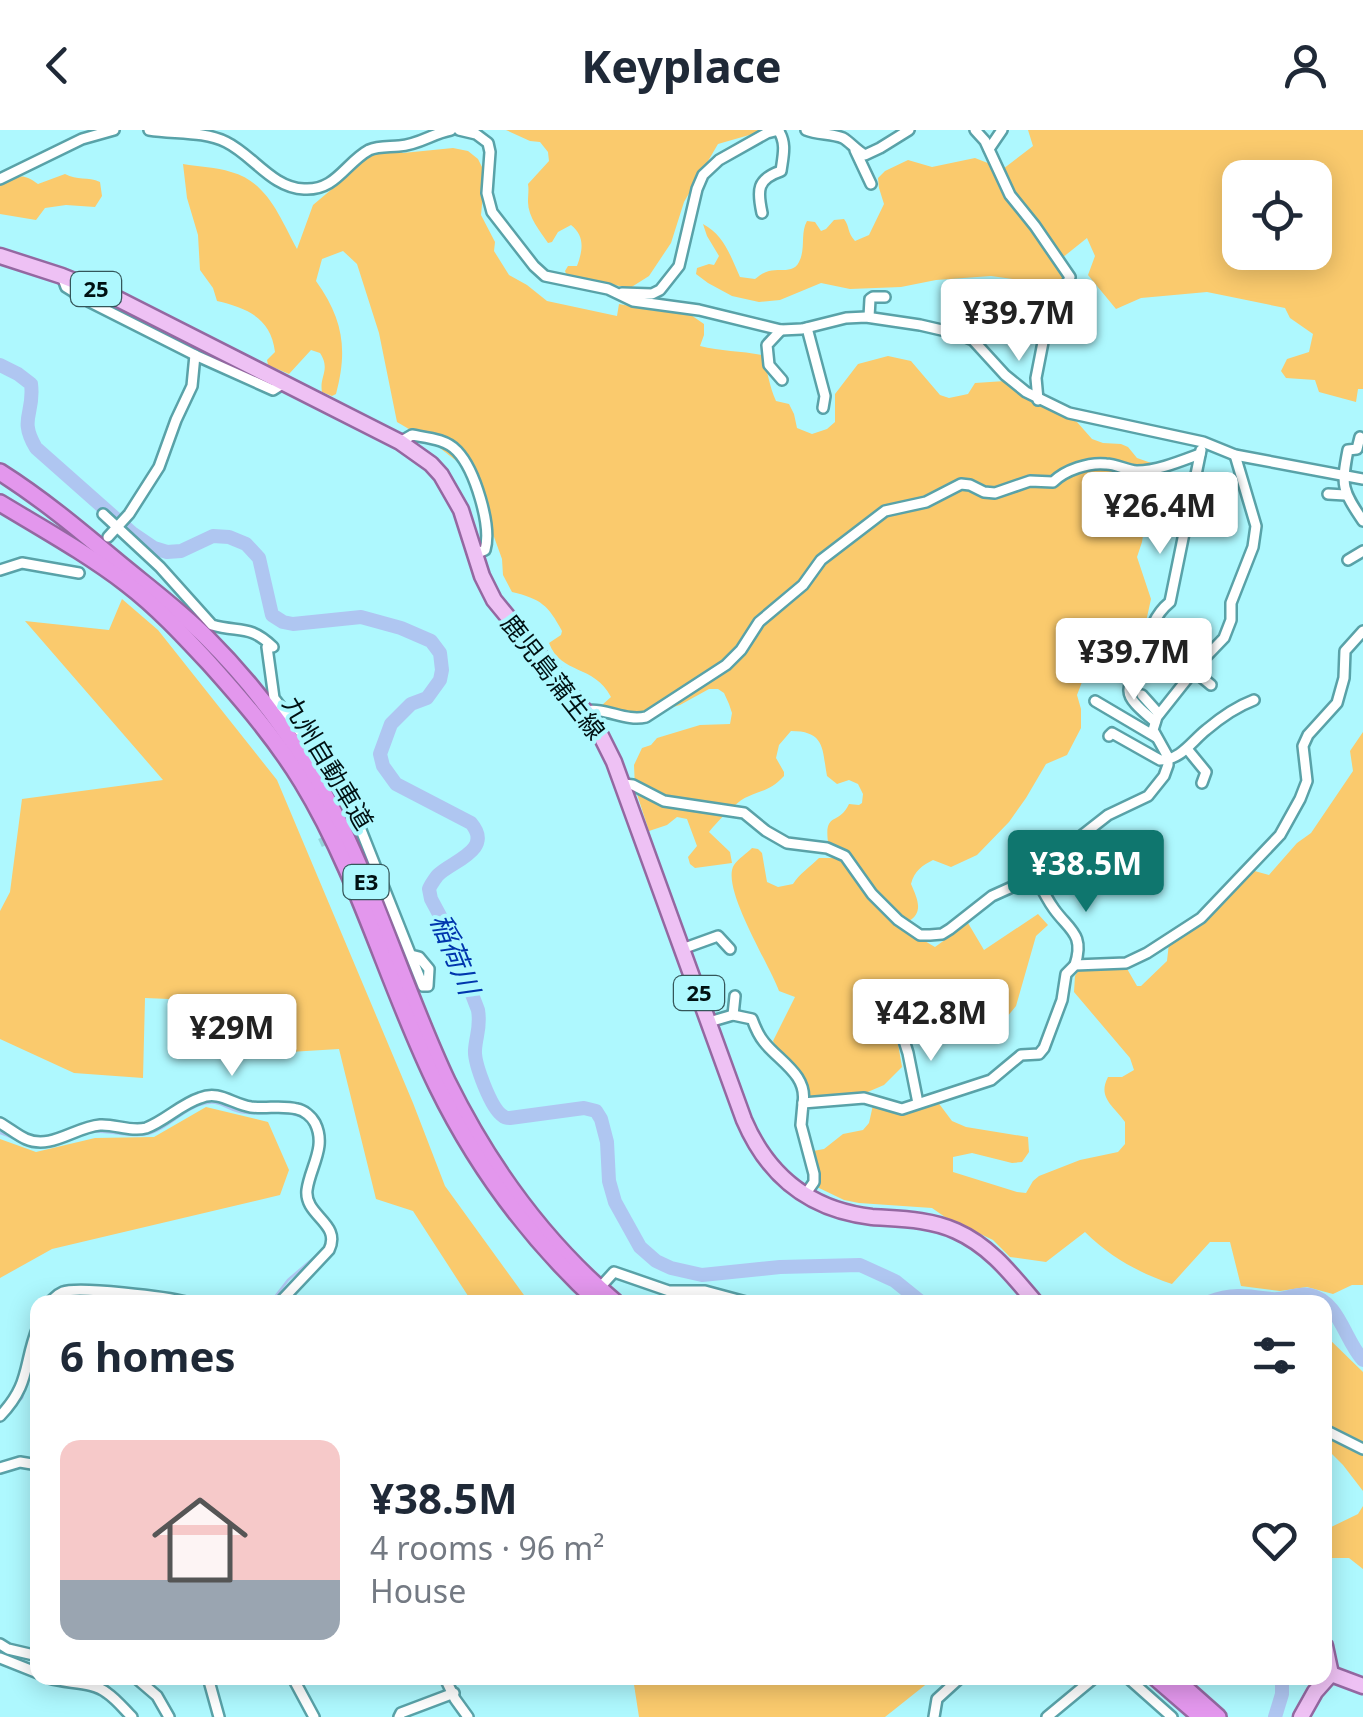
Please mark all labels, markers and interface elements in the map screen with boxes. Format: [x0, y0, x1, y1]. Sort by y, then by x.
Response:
text: Keyplace [581, 35, 782, 96]
icon: back [30, 38, 85, 93]
icon: person [1278, 38, 1333, 93]
map controls [1222, 160, 1332, 270]
button: locate [1222, 160, 1332, 270]
road number: 25 [71, 272, 121, 306]
pin: ¥39.7M [938, 279, 1100, 364]
text: ¥39.7M [963, 290, 1075, 333]
pin: ¥26.4M [1079, 472, 1241, 557]
text: ¥26.4M [1104, 483, 1216, 526]
street label: 鹿児島蒲生線 [494, 607, 613, 746]
pin: ¥39.7M [1053, 618, 1215, 703]
text: ¥39.7M [1078, 629, 1190, 672]
street label: 九州自動車道 [276, 689, 382, 836]
pin: ¥38.5M [1005, 830, 1167, 915]
text: ¥38.5M [1030, 841, 1142, 884]
road number: E3 [344, 865, 388, 899]
water label: 稲荷川 [423, 908, 490, 1002]
road number: 25 [674, 976, 724, 1010]
pin: ¥42.8M [850, 979, 1012, 1064]
text: ¥42.8M [875, 990, 987, 1033]
pin: ¥29M [173, 994, 291, 1079]
text: ¥29M [189, 1005, 275, 1048]
text: 6 homes [60, 1327, 236, 1384]
icon: filters [1247, 1328, 1302, 1383]
text: ¥38.5M [370, 1469, 518, 1526]
icon: home [140, 1480, 260, 1600]
icon: heart [1247, 1513, 1302, 1568]
text: 4 rooms · 96 m² [370, 1526, 604, 1569]
text: House [370, 1569, 466, 1612]

